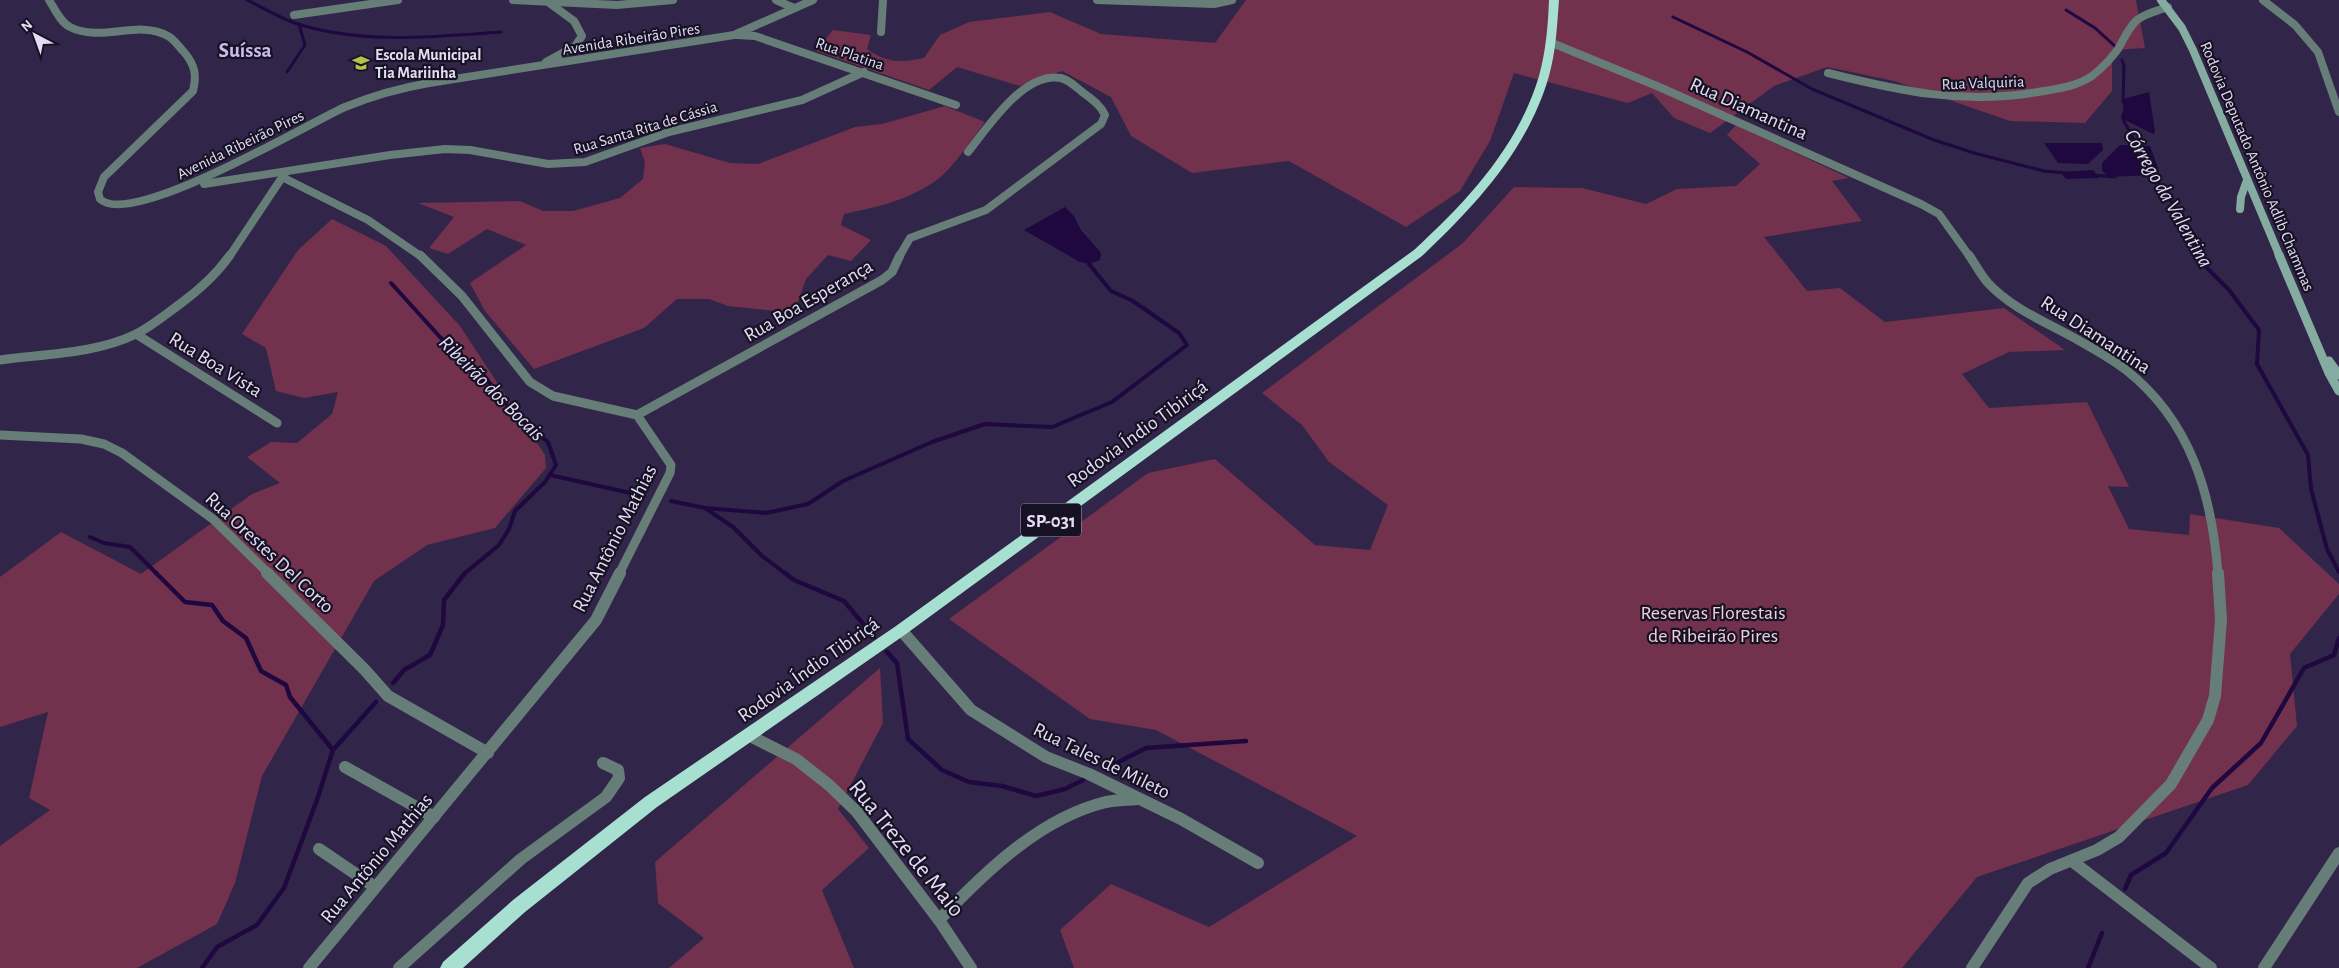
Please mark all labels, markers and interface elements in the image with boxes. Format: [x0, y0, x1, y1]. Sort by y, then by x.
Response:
north arrow [10, 10, 60, 60]
text: N [19, 17, 35, 34]
street label: Avenida Ribeirão Pires [561, 20, 701, 58]
street label: Rua Platina [813, 35, 886, 73]
street label: Rodovia Deputado Antônio Adlib Chammas [2197, 39, 2317, 293]
district label: Suíssa [218, 40, 272, 61]
place label: Escola Municipal Tia Mariinha [375, 47, 482, 81]
school or university icon: Escola Municipal Tia Mariinha [351, 53, 371, 73]
street label: Rua Diamantina [1687, 74, 1810, 144]
street label: Rua Valquiria [1941, 74, 2025, 92]
street label: Rua Santa Rita de Cássia [571, 98, 719, 157]
street label: Avenida Ribeirão Pires [174, 107, 307, 183]
water label: Córrego da Valentina [2121, 126, 2217, 271]
street label: Rua Boa Esperança [741, 256, 876, 346]
street label: Rua Diamantina [2037, 292, 2154, 378]
street label: Rua Boa Vista [165, 328, 265, 401]
water label: Ribeirão dos Bocais [435, 332, 549, 445]
street label: Rodovia Índio Tibiriçá [1063, 376, 1211, 491]
street label: Rua Antônio Mathias [569, 462, 661, 615]
street label: Rua Orestes Del Corto [201, 488, 337, 617]
road number: SP-031 [1021, 504, 1081, 536]
park label: Reservas Florestais de Ribeirão Pires [1640, 603, 1786, 646]
street label: Rodovia Índio Tibiriçá [734, 613, 883, 726]
street label: Rua Tales de Mileto [1030, 719, 1173, 803]
street label: Rua Treze de Maio [844, 776, 969, 922]
street label: Rua Antônio Mathias [317, 790, 437, 927]

